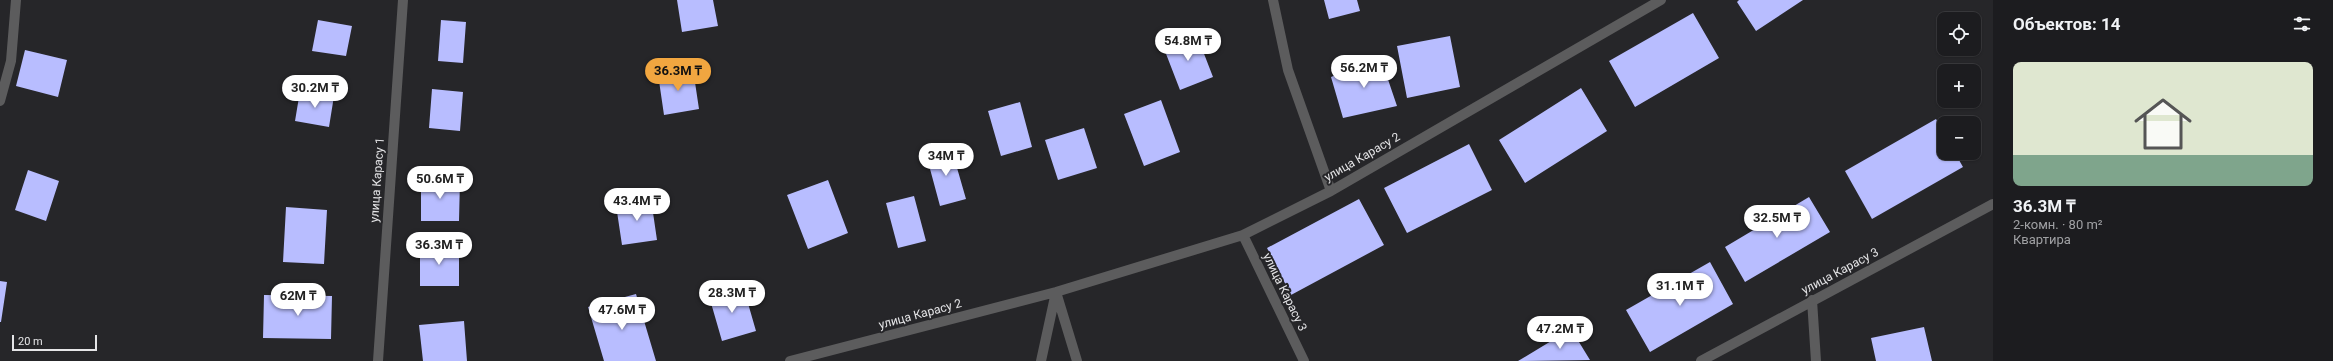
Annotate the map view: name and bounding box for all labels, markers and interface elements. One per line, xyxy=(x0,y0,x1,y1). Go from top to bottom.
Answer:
map controls xyxy=(1937,12,1981,160)
button: locate xyxy=(1937,12,1981,56)
icon: filters xyxy=(2291,13,2313,35)
text: Объектов: 14 xyxy=(2013,14,2120,34)
pin: 54.8M ₸ xyxy=(1151,28,1225,62)
text: 54.8M ₸ xyxy=(1164,33,1212,48)
pin: 56.2M ₸ xyxy=(1327,55,1401,89)
pin: 36.3M ₸ xyxy=(641,58,715,92)
text: 56.2M ₸ xyxy=(1340,60,1388,75)
text: 36.3M ₸ xyxy=(654,63,702,78)
button: + xyxy=(1937,64,1981,108)
pin: 30.2M ₸ xyxy=(278,75,352,109)
text: 30.2M ₸ xyxy=(291,80,339,95)
icon: home xyxy=(2127,88,2199,160)
button: − xyxy=(1937,116,1981,160)
street label: улица Карасу 2 xyxy=(1322,130,1403,184)
street label: улица Карасу 1 xyxy=(367,137,387,223)
pin: 34M ₸ xyxy=(918,143,974,177)
text: 34M ₸ xyxy=(928,148,964,163)
pin: 50.6M ₸ xyxy=(403,166,477,200)
text: 50.6M ₸ xyxy=(416,171,464,186)
pin: 43.4M ₸ xyxy=(600,188,674,222)
text: 43.4M ₸ xyxy=(613,193,661,208)
text: 36.3M ₸ xyxy=(2013,196,2076,216)
pin: 32.5M ₸ xyxy=(1740,205,1814,239)
text: 32.5M ₸ xyxy=(1753,210,1801,225)
text: 2-комн. · 80 m² xyxy=(2013,217,2103,232)
pin: 36.3M ₸ xyxy=(402,232,476,266)
text: Квартира xyxy=(2013,232,2071,247)
text: 36.3M ₸ xyxy=(415,237,463,252)
street label: улица Карасу 3 xyxy=(1799,245,1881,297)
street label: улица Карасу 3 xyxy=(1260,251,1310,333)
pin: 31.1M ₸ xyxy=(1643,273,1717,307)
text: 31.1M ₸ xyxy=(1656,278,1704,293)
pin: 28.3M ₸ xyxy=(695,280,769,314)
pin: 62M ₸ xyxy=(270,283,326,317)
text: 28.3M ₸ xyxy=(708,285,756,300)
text: 62M ₸ xyxy=(280,288,316,303)
street label: улица Карасу 2 xyxy=(877,296,963,332)
pin: 47.6M ₸ xyxy=(585,297,659,331)
text: 47.6M ₸ xyxy=(598,302,646,317)
pin: 47.2M ₸ xyxy=(1523,316,1597,350)
text: 47.2M ₸ xyxy=(1536,321,1584,336)
scale bar xyxy=(12,333,97,352)
text: 20 m xyxy=(18,335,43,348)

